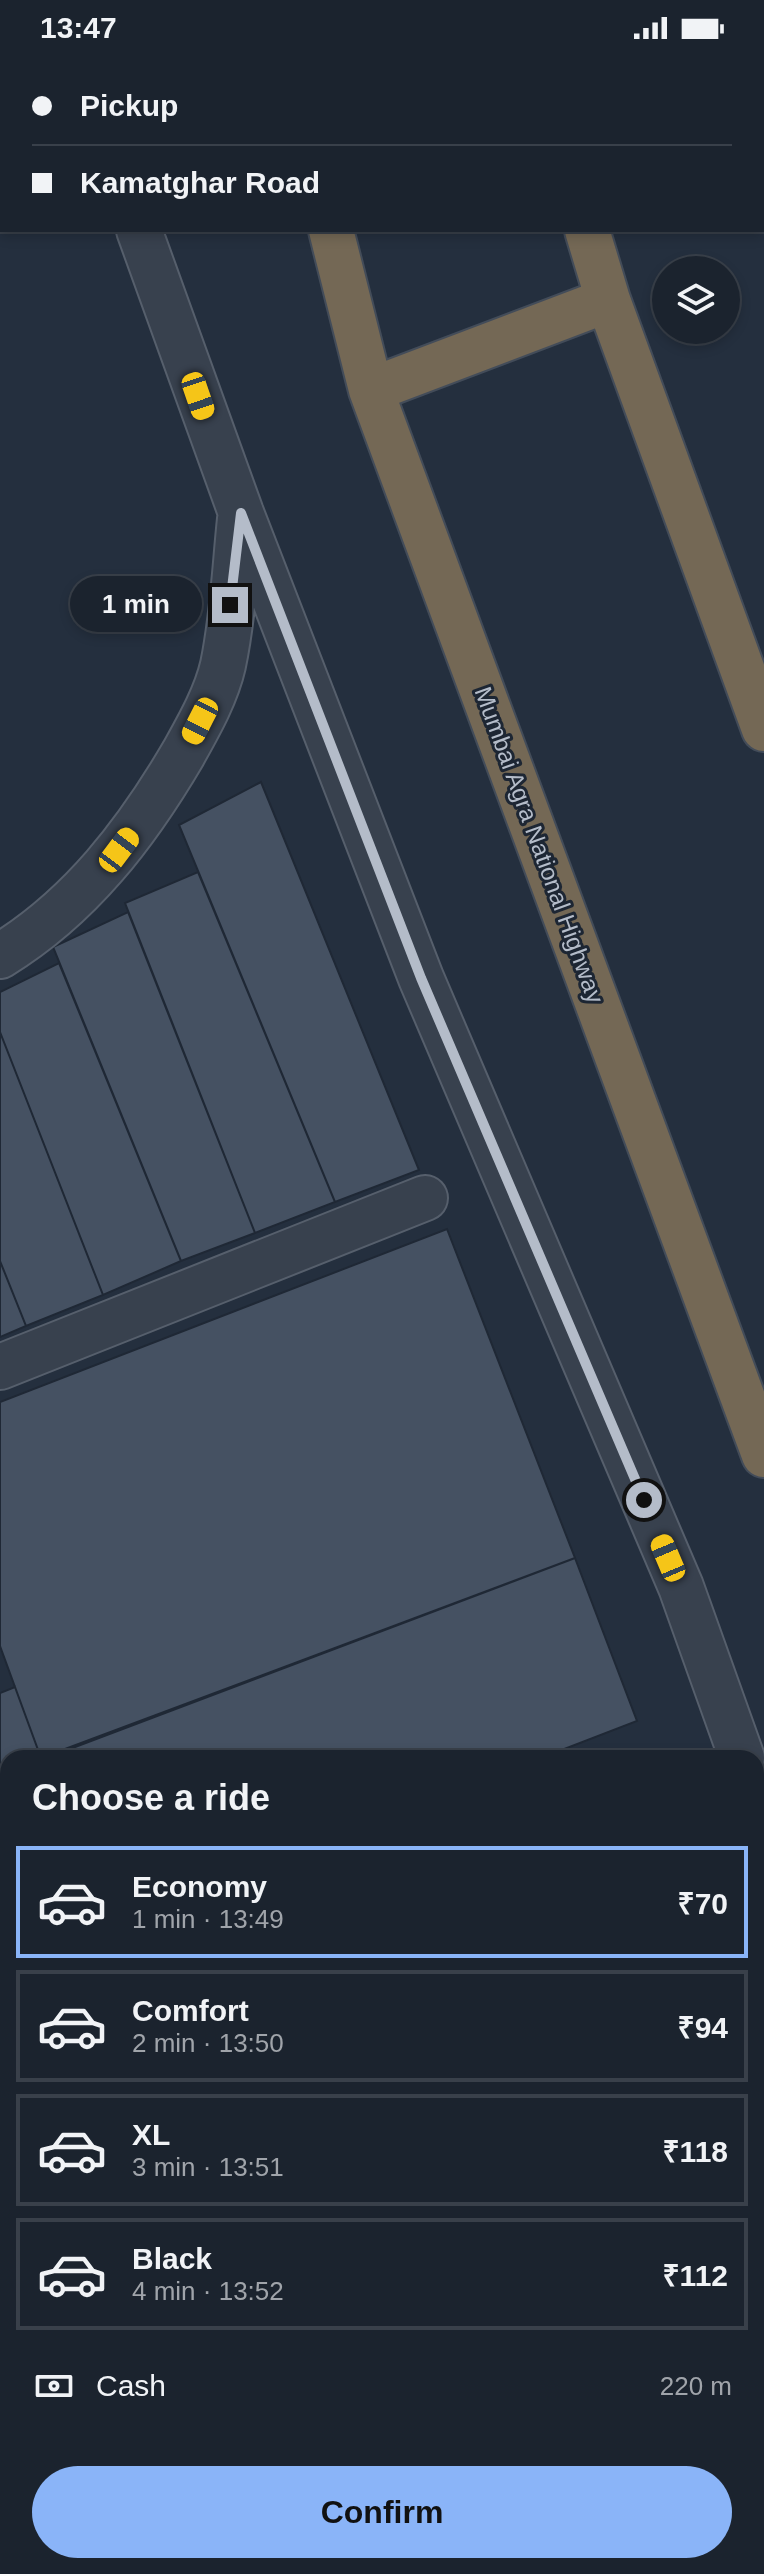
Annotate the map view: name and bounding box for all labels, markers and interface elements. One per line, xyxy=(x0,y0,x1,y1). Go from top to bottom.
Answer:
text: 13:47 xyxy=(40,11,117,44)
text: Pickup xyxy=(80,89,178,122)
text: Kamatghar Road xyxy=(80,166,320,199)
map controls xyxy=(652,256,740,344)
button: layers xyxy=(652,256,740,344)
car xyxy=(179,369,217,423)
callout: 1 min xyxy=(70,577,202,633)
route end xyxy=(212,587,248,623)
text: 1 min xyxy=(102,589,170,619)
street label: Mumbai Agra National Highway xyxy=(470,683,609,1007)
car xyxy=(178,694,222,748)
car xyxy=(95,824,143,876)
route start xyxy=(626,1482,662,1518)
car xyxy=(648,1531,688,1585)
text: Choose a ride xyxy=(32,1777,270,1818)
icon: car xyxy=(36,1866,108,1938)
text: Economy xyxy=(132,1870,267,1903)
text: ₹70 xyxy=(677,1887,728,1920)
text: 1 min · 13:49 xyxy=(132,1904,284,1934)
icon: car xyxy=(36,1990,108,2062)
text: Comfort xyxy=(132,1994,249,2027)
text: ₹94 xyxy=(677,2011,728,2044)
text: 2 min · 13:50 xyxy=(132,2028,284,2058)
icon: car xyxy=(36,2114,108,2186)
text: XL xyxy=(132,2118,170,2151)
text: ₹118 xyxy=(662,2135,728,2168)
text: 3 min · 13:51 xyxy=(132,2152,284,2182)
icon: car xyxy=(36,2238,108,2310)
text: Black xyxy=(132,2242,212,2275)
text: ₹112 xyxy=(662,2259,728,2292)
text: 4 min · 13:52 xyxy=(132,2276,284,2306)
icon: cash xyxy=(32,2364,76,2408)
text: Cash xyxy=(96,2369,166,2402)
text: 220 m xyxy=(660,2371,732,2401)
button: Confirm xyxy=(32,2466,732,2558)

